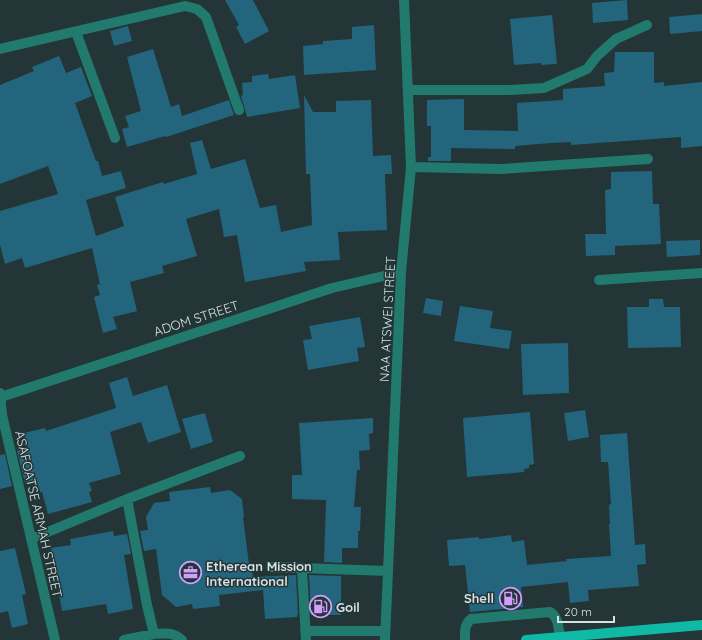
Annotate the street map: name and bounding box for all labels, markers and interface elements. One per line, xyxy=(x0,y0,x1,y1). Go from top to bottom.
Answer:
street label: NAA ATSWEI STREET xyxy=(376,256,398,382)
street label: ADOM STREET xyxy=(151,297,241,339)
street label: ASAFOATSE ARMAH STREET xyxy=(12,429,66,599)
place label: Etherean Mission International xyxy=(206,558,312,589)
office icon: Etherean Mission International xyxy=(178,560,204,586)
fuel station icon: Shell xyxy=(497,585,523,611)
place label: Shell xyxy=(464,590,494,606)
fuel station icon: Goil xyxy=(307,594,333,620)
scale bar xyxy=(558,598,614,624)
place label: Goil xyxy=(336,599,360,615)
text: 20 m xyxy=(564,604,592,619)

